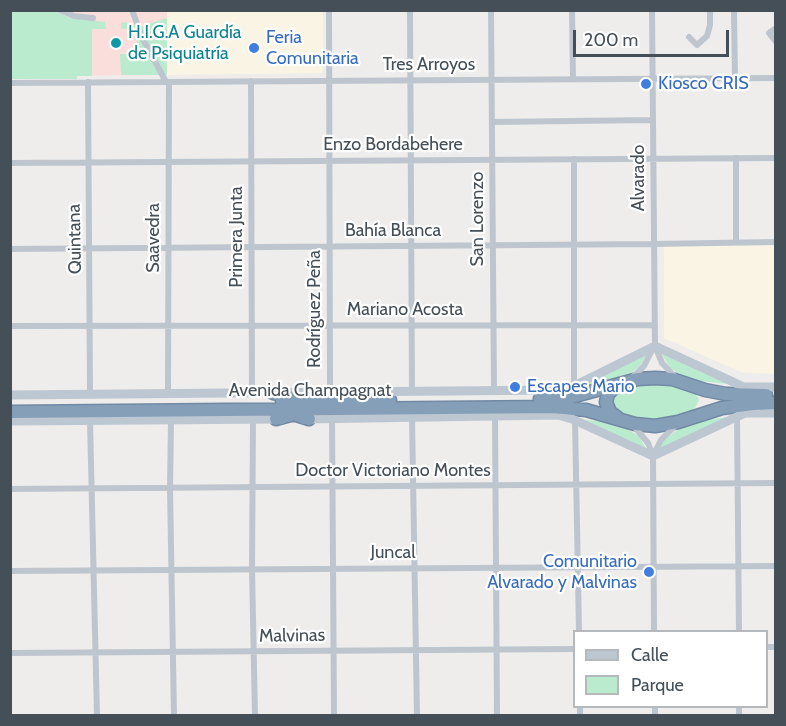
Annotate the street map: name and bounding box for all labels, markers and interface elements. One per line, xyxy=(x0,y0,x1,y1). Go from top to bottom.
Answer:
scale bar xyxy=(576,18,732,56)
place label: H.I.G.A Guardía de Psiquiatría xyxy=(128,22,241,64)
place label: Feria Comunitaria xyxy=(266,27,359,70)
text: 200 m xyxy=(584,29,638,51)
marker: H.I.G.A Guardía de Psiquiatría xyxy=(109,36,123,50)
marker: Feria Comunitaria xyxy=(247,41,261,55)
street label: Tres Arroyos xyxy=(383,54,475,76)
place label: Kiosco CRIS xyxy=(658,73,749,95)
marker: Kiosco CRIS xyxy=(639,77,653,91)
street label: Enzo Bordabehere xyxy=(323,134,463,156)
street label: Alvarado xyxy=(628,145,650,211)
street label: San Lorenzo xyxy=(467,172,489,266)
street label: Primera Junta xyxy=(226,186,248,288)
street label: Saavedra xyxy=(143,203,165,273)
street label: Quintana xyxy=(64,204,86,274)
street label: Bahía Blanca xyxy=(345,220,441,242)
street label: Rodríguez Peña xyxy=(304,250,326,368)
street label: Mariano Acosta xyxy=(347,299,463,321)
place label: Escapes Mario xyxy=(527,376,634,398)
street label: Avenida Champagnat xyxy=(229,380,391,402)
marker: Escapes Mario xyxy=(508,380,522,394)
street label: Doctor Victoriano Montes xyxy=(295,460,491,482)
street label: Juncal xyxy=(371,542,415,564)
place label: Comunitario Alvarado y Malvinas xyxy=(487,551,637,594)
marker: Comunitario Alvarado y Malvinas xyxy=(642,565,656,579)
street label: Malvinas xyxy=(259,625,325,647)
legend xyxy=(573,630,768,708)
text: Calle xyxy=(631,644,668,666)
text: Parque xyxy=(631,674,684,696)

